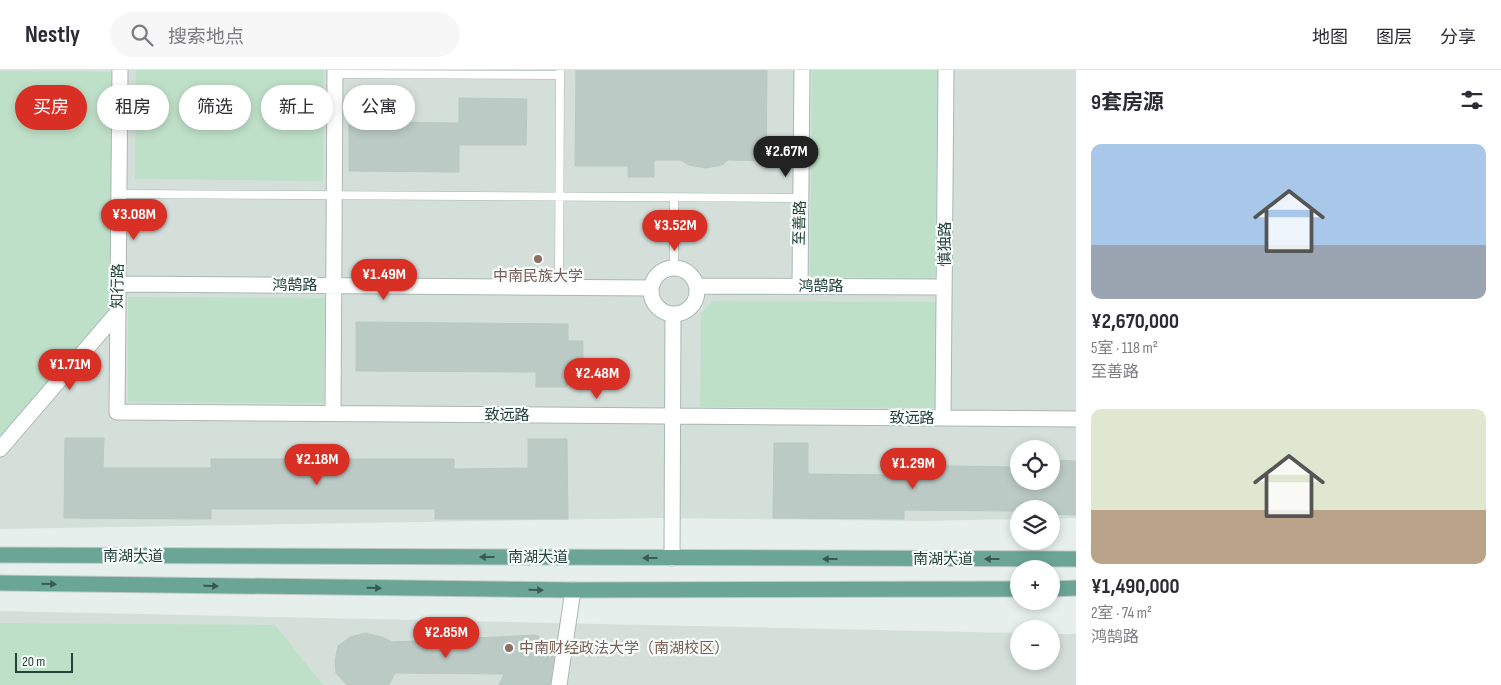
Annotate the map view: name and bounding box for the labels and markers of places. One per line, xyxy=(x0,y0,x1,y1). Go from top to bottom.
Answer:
pin: ¥2.67M xyxy=(745,136,827,178)
pin: ¥3.08M xyxy=(93,198,175,241)
pin: ¥3.52M xyxy=(634,210,716,252)
marker: 中南民族大学 xyxy=(532,253,544,265)
pin: ¥1.49M xyxy=(343,258,425,301)
place label: 中南民族大学 xyxy=(493,267,583,286)
pin: ¥1.71M xyxy=(29,348,111,391)
pin: ¥2.48M xyxy=(556,358,638,400)
pin: ¥2.18M xyxy=(276,444,358,486)
pin: ¥1.29M xyxy=(872,448,954,490)
pin: ¥2.85M xyxy=(405,616,487,659)
place label: 中南财经政法大学（南湖校区） xyxy=(519,639,729,658)
marker: 中南财经政法大学（南湖校区） xyxy=(503,642,515,654)

